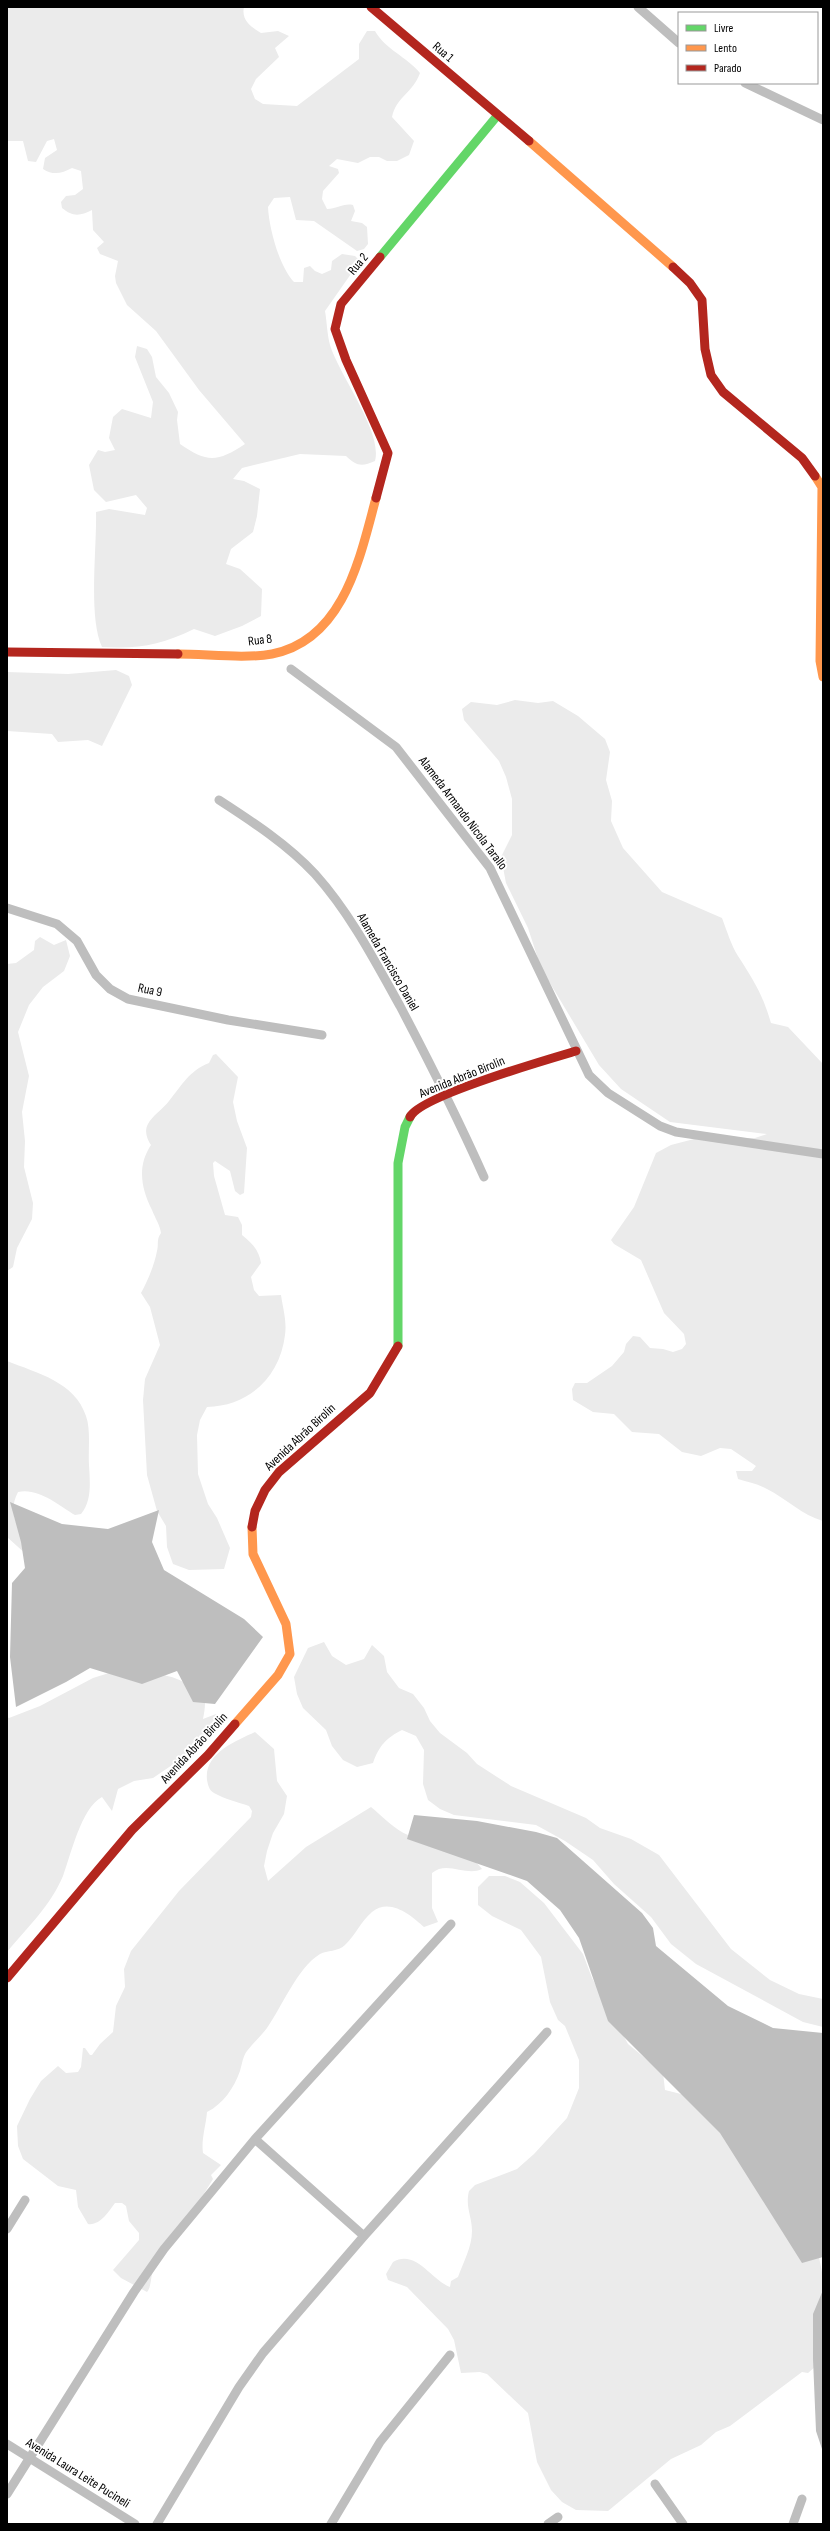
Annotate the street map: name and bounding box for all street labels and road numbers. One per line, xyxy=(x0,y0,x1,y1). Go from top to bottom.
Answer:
street label: Rua 1 xyxy=(429,38,457,66)
street label: Rua 2 xyxy=(344,250,372,278)
street label: Rua 8 xyxy=(247,631,273,649)
street label: Alameda Armando Nicola Tarallo xyxy=(415,752,511,873)
street label: Alameda Francisco Daniel xyxy=(353,909,422,1014)
street label: Rua 9 xyxy=(136,980,164,1000)
street label: Avenida Abrão Birolin xyxy=(416,1053,507,1102)
street label: Avenida Abrão Birolin xyxy=(261,1400,339,1475)
street label: Avenida Abrão Birolin xyxy=(156,1709,231,1787)
street label: Avenida Laura Leite Pucineli xyxy=(22,2434,133,2512)

